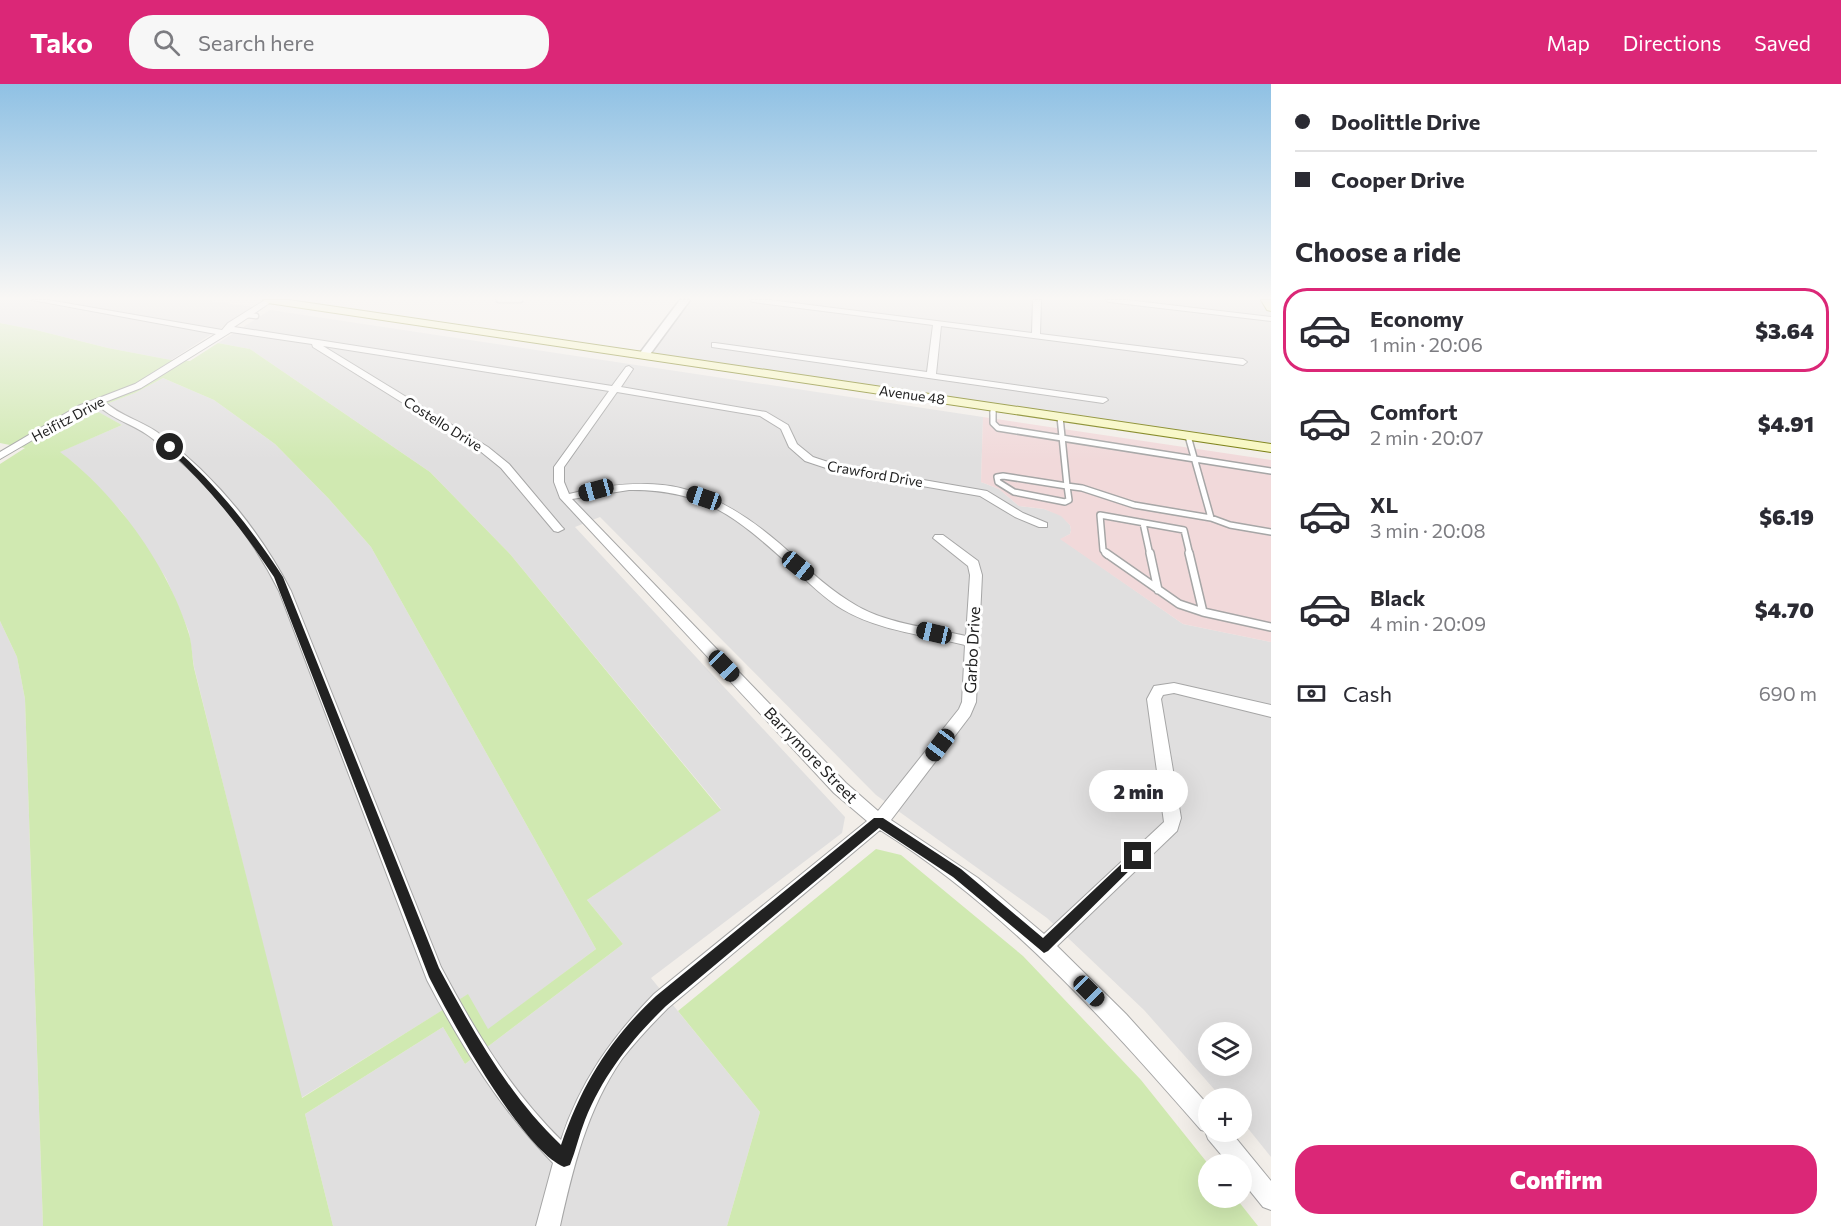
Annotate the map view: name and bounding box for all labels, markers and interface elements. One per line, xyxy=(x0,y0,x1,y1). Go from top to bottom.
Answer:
search box xyxy=(129,15,549,69)
text: Tako xyxy=(30,25,93,59)
icon: search xyxy=(150,26,183,59)
text: Search here xyxy=(198,29,314,56)
text: Map xyxy=(1547,30,1590,55)
text: Directions xyxy=(1623,30,1721,55)
text: Saved xyxy=(1754,30,1811,55)
text: Doolittle Drive xyxy=(1331,108,1480,135)
text: Cooper Drive xyxy=(1331,166,1465,193)
text: Choose a ride xyxy=(1295,235,1461,268)
icon: car xyxy=(1298,303,1352,357)
text: Economy xyxy=(1370,305,1464,332)
text: $3.64 xyxy=(1755,317,1814,344)
text: 1 min · 20:06 xyxy=(1370,332,1483,356)
street label: Avenue 48 xyxy=(878,381,946,408)
street label: Heifitz Drive xyxy=(29,392,107,445)
street label: Costello Drive xyxy=(401,393,486,454)
icon: car xyxy=(1298,396,1352,450)
text: Comfort xyxy=(1370,398,1458,425)
text: $4.91 xyxy=(1758,410,1814,437)
text: 2 min · 20:07 xyxy=(1370,425,1484,449)
route start xyxy=(156,433,183,460)
street label: Crawford Drive xyxy=(826,457,924,490)
car xyxy=(576,477,616,503)
car xyxy=(684,484,724,512)
icon: car xyxy=(1298,489,1352,543)
text: XL xyxy=(1370,491,1398,518)
text: $6.19 xyxy=(1759,503,1814,530)
text: 3 min · 20:08 xyxy=(1370,518,1486,542)
car xyxy=(778,548,818,584)
icon: car xyxy=(1298,582,1352,636)
text: Black xyxy=(1370,584,1425,611)
text: $4.70 xyxy=(1755,596,1814,623)
street label: Garbo Drive xyxy=(960,606,983,694)
text: 4 min · 20:09 xyxy=(1370,611,1486,635)
car xyxy=(914,620,954,646)
car xyxy=(705,647,743,685)
icon: cash xyxy=(1295,677,1328,710)
text: Cash xyxy=(1343,680,1392,707)
text: 690 m xyxy=(1759,681,1817,705)
street label: Barrymore Street xyxy=(761,703,862,807)
car xyxy=(922,725,958,765)
callout: 2 min xyxy=(1088,769,1188,811)
text: 2 min xyxy=(1113,779,1164,803)
route end xyxy=(1124,842,1151,869)
car xyxy=(1070,972,1108,1010)
map controls xyxy=(1198,1022,1252,1208)
button: layers xyxy=(1198,1022,1252,1076)
button: + xyxy=(1198,1088,1252,1142)
button: Confirm xyxy=(1295,1145,1817,1214)
button: − xyxy=(1198,1154,1252,1208)

